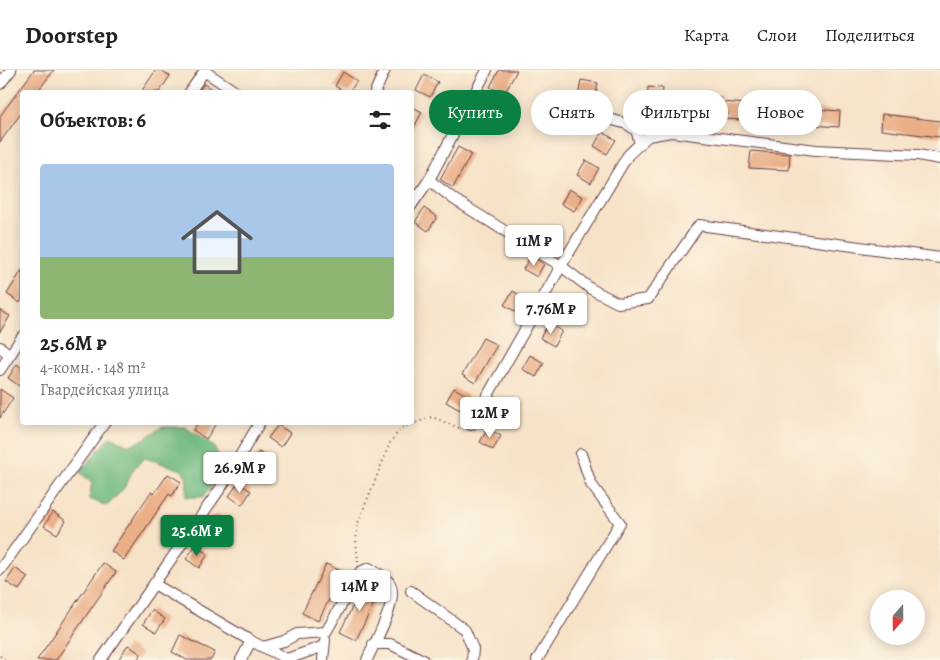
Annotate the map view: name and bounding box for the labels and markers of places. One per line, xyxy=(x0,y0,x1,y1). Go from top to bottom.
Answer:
pin: 11M ₽ xyxy=(499,224,569,267)
pin: 7.76M ₽ xyxy=(505,292,597,335)
pin: 12M ₽ xyxy=(455,396,525,439)
pin: 26.9M ₽ xyxy=(194,452,286,494)
pin: 25.6M ₽ xyxy=(151,514,243,557)
pin: 14M ₽ xyxy=(325,570,395,612)

